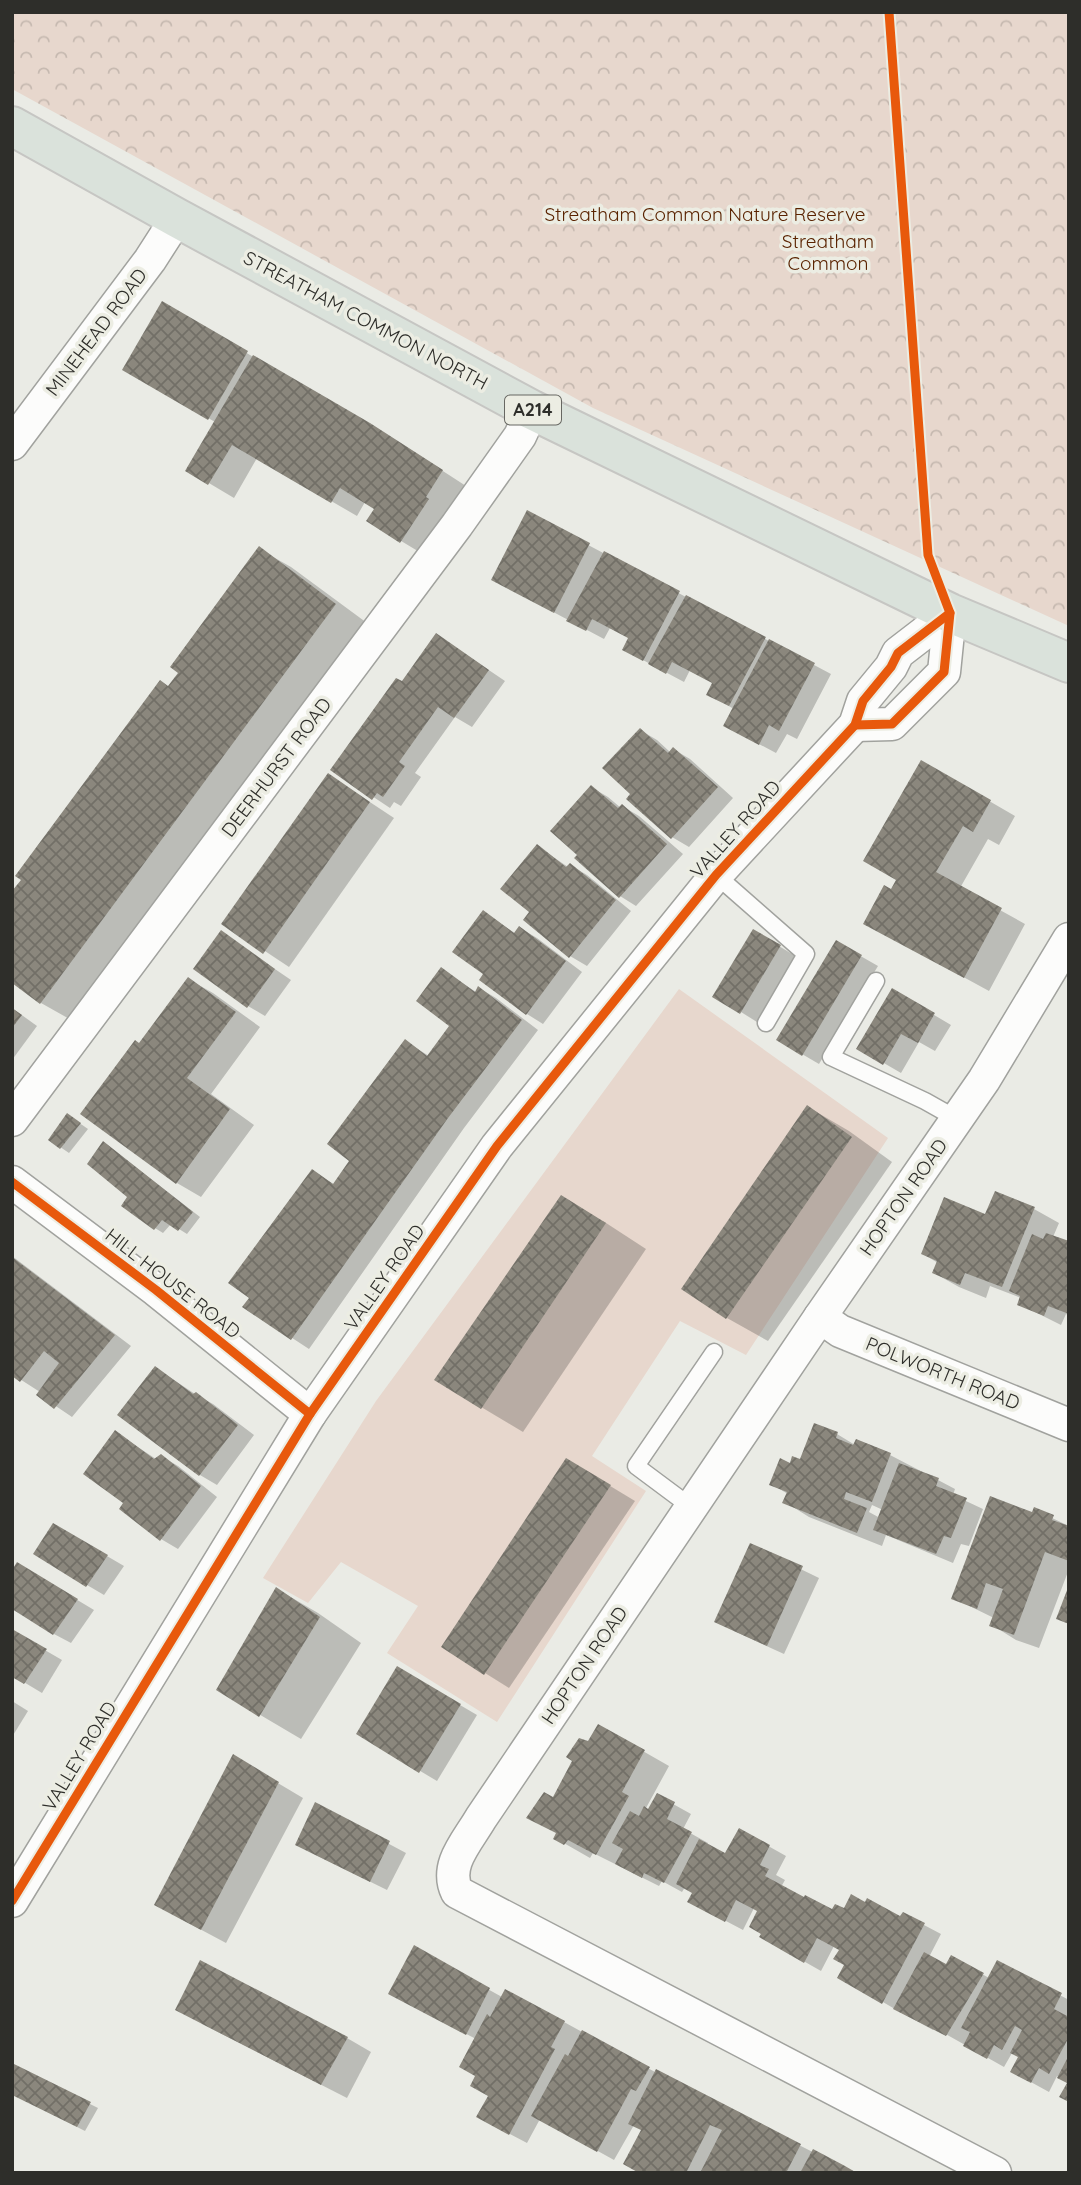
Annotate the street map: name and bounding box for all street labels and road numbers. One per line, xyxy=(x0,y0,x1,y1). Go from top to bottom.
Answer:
street label: STREATHAM COMMON NORTH xyxy=(240,245,492,395)
street label: MINEHEAD ROAD xyxy=(40,263,152,401)
road number: A214 xyxy=(505,396,561,424)
street label: DEERHURST ROAD xyxy=(216,693,336,841)
street label: VALLEY ROAD xyxy=(685,775,785,883)
street label: HOPTON ROAD xyxy=(854,1134,952,1260)
street label: VALLEY ROAD xyxy=(339,1219,429,1335)
street label: HILL HOUSE ROAD xyxy=(101,1223,245,1343)
street label: POLWORTH ROAD xyxy=(862,1331,1024,1415)
street label: HOPTON ROAD xyxy=(536,1601,632,1729)
street label: VALLEY ROAD xyxy=(37,1697,121,1815)

